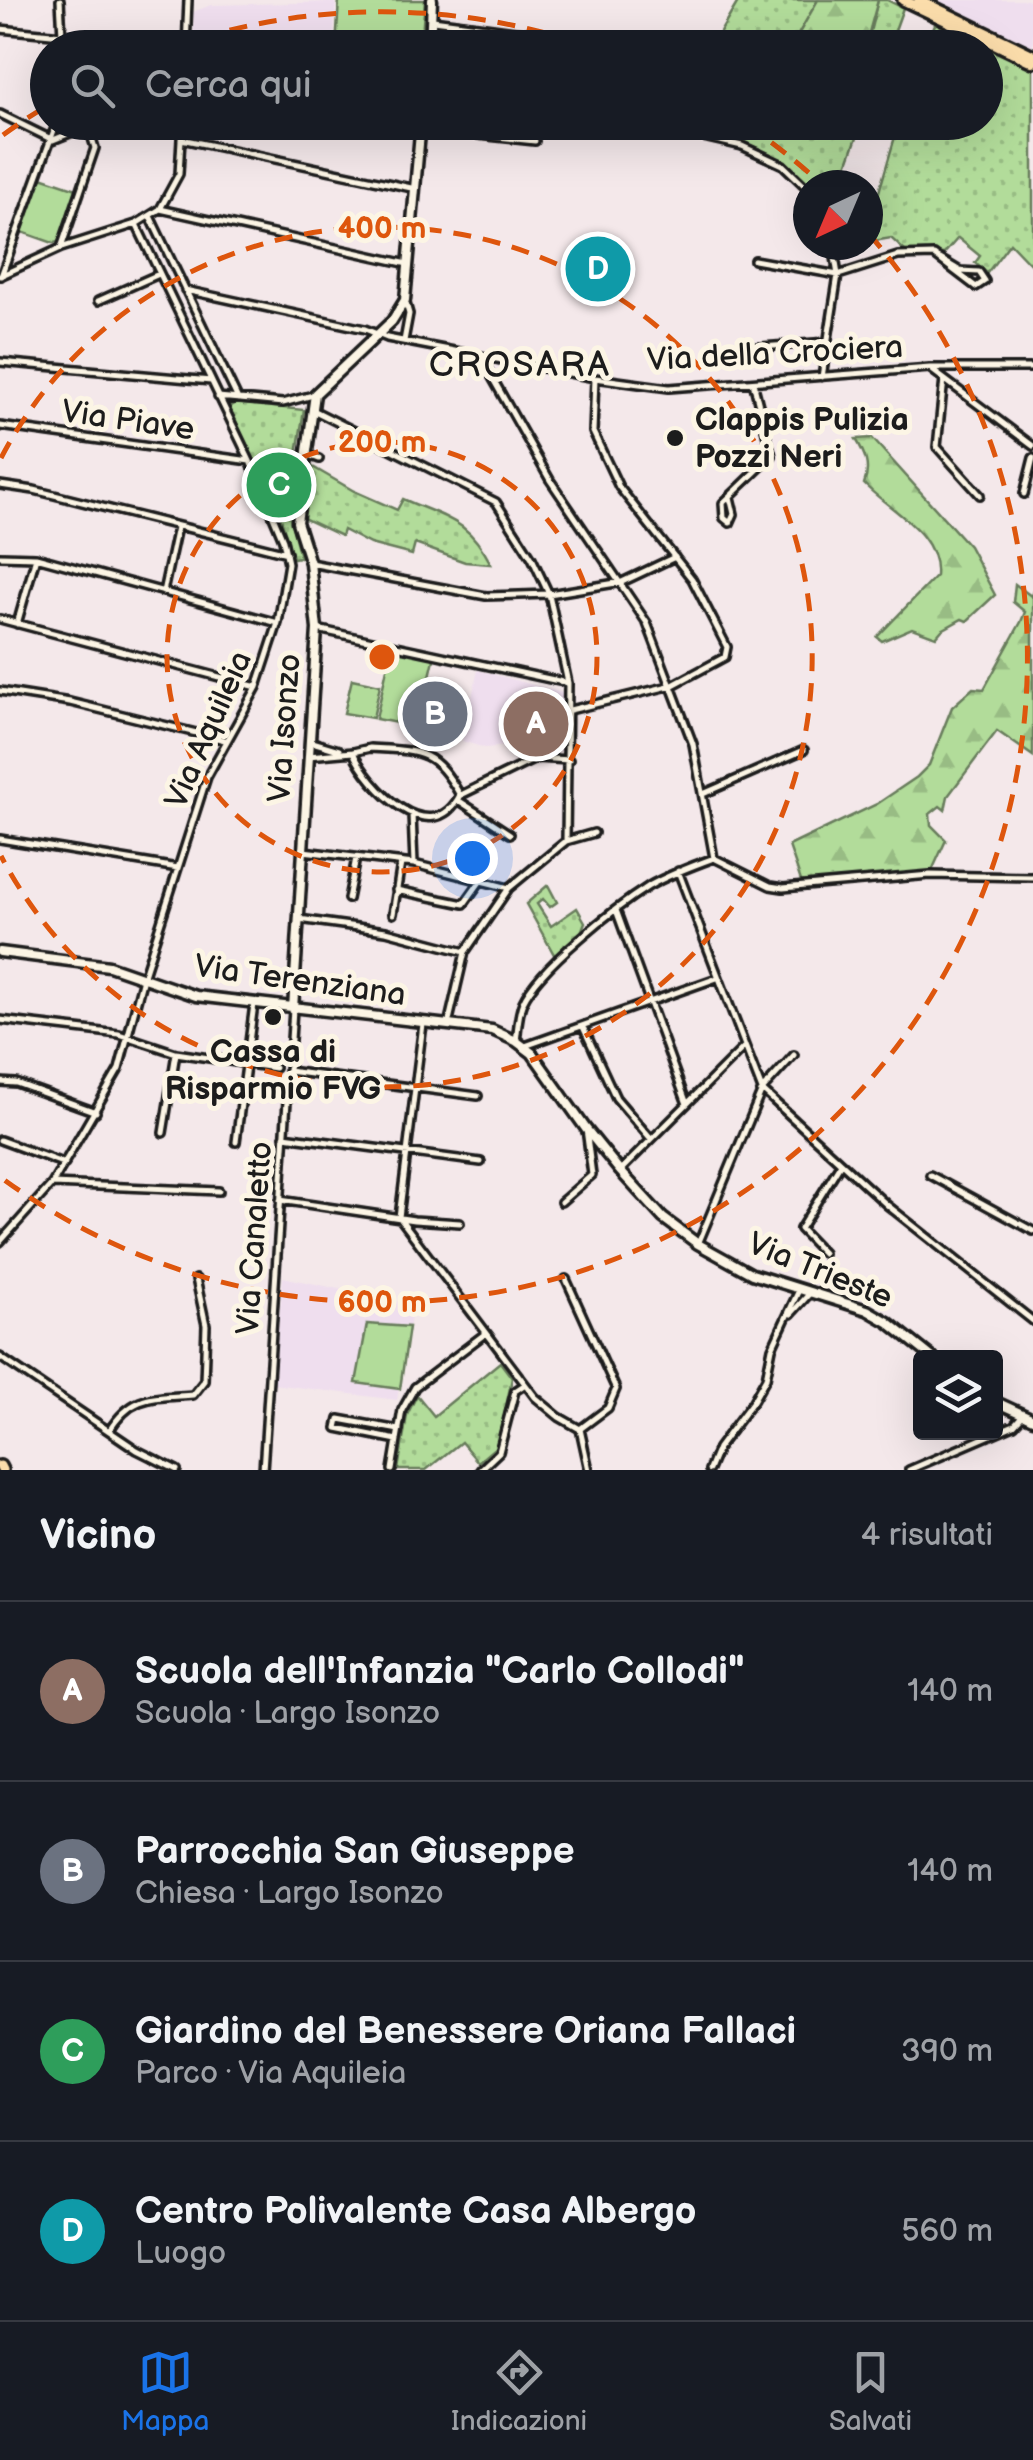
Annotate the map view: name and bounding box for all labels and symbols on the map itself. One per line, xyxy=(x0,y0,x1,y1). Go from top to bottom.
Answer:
north arrow xyxy=(793,170,883,260)
text: 400 m xyxy=(338,211,426,247)
pin: D xyxy=(566,232,630,306)
street label: Via della Crociera xyxy=(646,328,904,380)
district label: CROSARA xyxy=(429,344,611,387)
street label: Via Piave xyxy=(59,392,197,450)
place label: Clappis Pulizia Pozzi Neri xyxy=(695,401,909,477)
text: 200 m xyxy=(338,425,426,461)
marker: Clappis Pulizia Pozzi Neri xyxy=(664,427,686,449)
pin: C xyxy=(246,448,312,522)
centre of rings xyxy=(364,639,400,675)
street label: Via Aquileia xyxy=(157,645,261,815)
street label: Via Isonzo xyxy=(260,652,310,804)
pin: B xyxy=(402,676,468,752)
pin: A xyxy=(504,686,568,762)
your location xyxy=(447,833,498,884)
street label: Via Terenziana xyxy=(192,947,408,1015)
marker: Cassa di Risparmio FVG xyxy=(262,1006,284,1028)
place label: Cassa di Risparmio FVG xyxy=(165,1033,381,1109)
street label: Via Canaletto xyxy=(229,1140,281,1336)
street label: Via Trieste xyxy=(742,1224,898,1318)
text: 600 m xyxy=(337,1285,427,1321)

